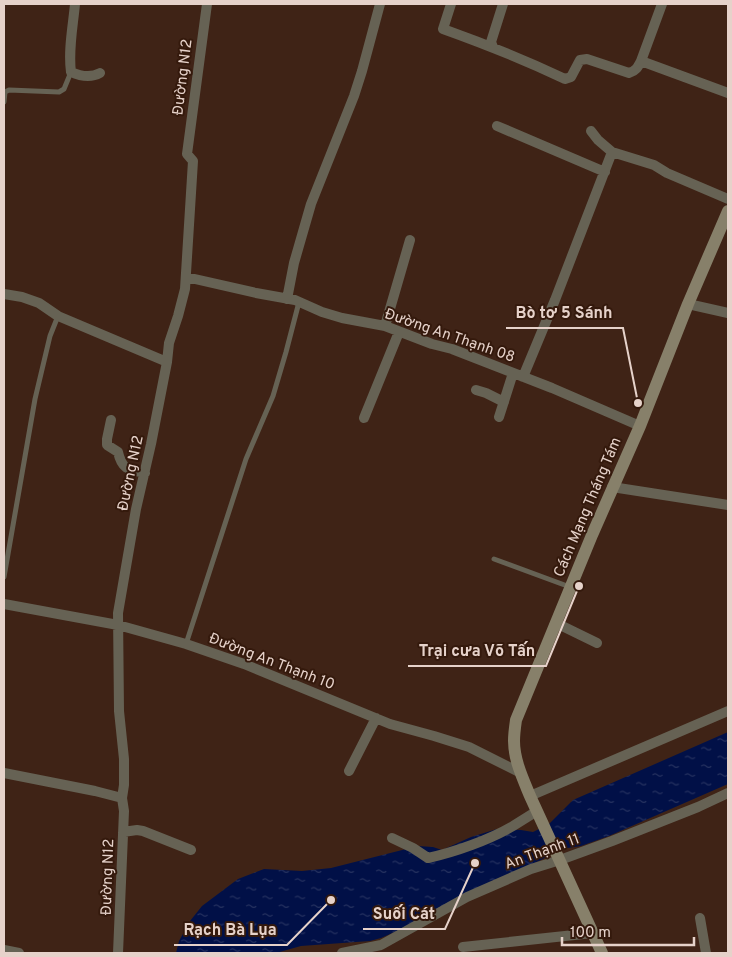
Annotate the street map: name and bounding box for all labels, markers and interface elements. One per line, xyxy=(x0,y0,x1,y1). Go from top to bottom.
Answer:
street label: Đường N12 xyxy=(169,38,198,116)
callout: Bò tơ 5 Sánh xyxy=(506,297,623,328)
text: Bò tơ 5 Sánh xyxy=(515,304,613,324)
street label: Đường An Thạnh 08 xyxy=(382,305,517,368)
street label: Đường N12 xyxy=(114,434,149,513)
street label: Cách Mạng Tháng Tám xyxy=(550,435,626,580)
street label: Đường An Thạnh 10 xyxy=(206,630,337,695)
callout: Trại cưa Võ Tấn xyxy=(408,635,546,666)
text: Trại cưa Võ Tấn xyxy=(419,641,535,662)
street label: An Thạnh 11 xyxy=(502,830,583,875)
street label: Đường N12 xyxy=(98,838,119,916)
callout: Suối Cát xyxy=(363,898,445,929)
text: Suối Cát xyxy=(373,904,435,925)
callout: Rạch Bà Lụa xyxy=(174,914,287,945)
scale bar xyxy=(562,914,694,946)
text: Rạch Bà Lụa xyxy=(183,921,277,941)
text: 100 m xyxy=(570,924,611,943)

